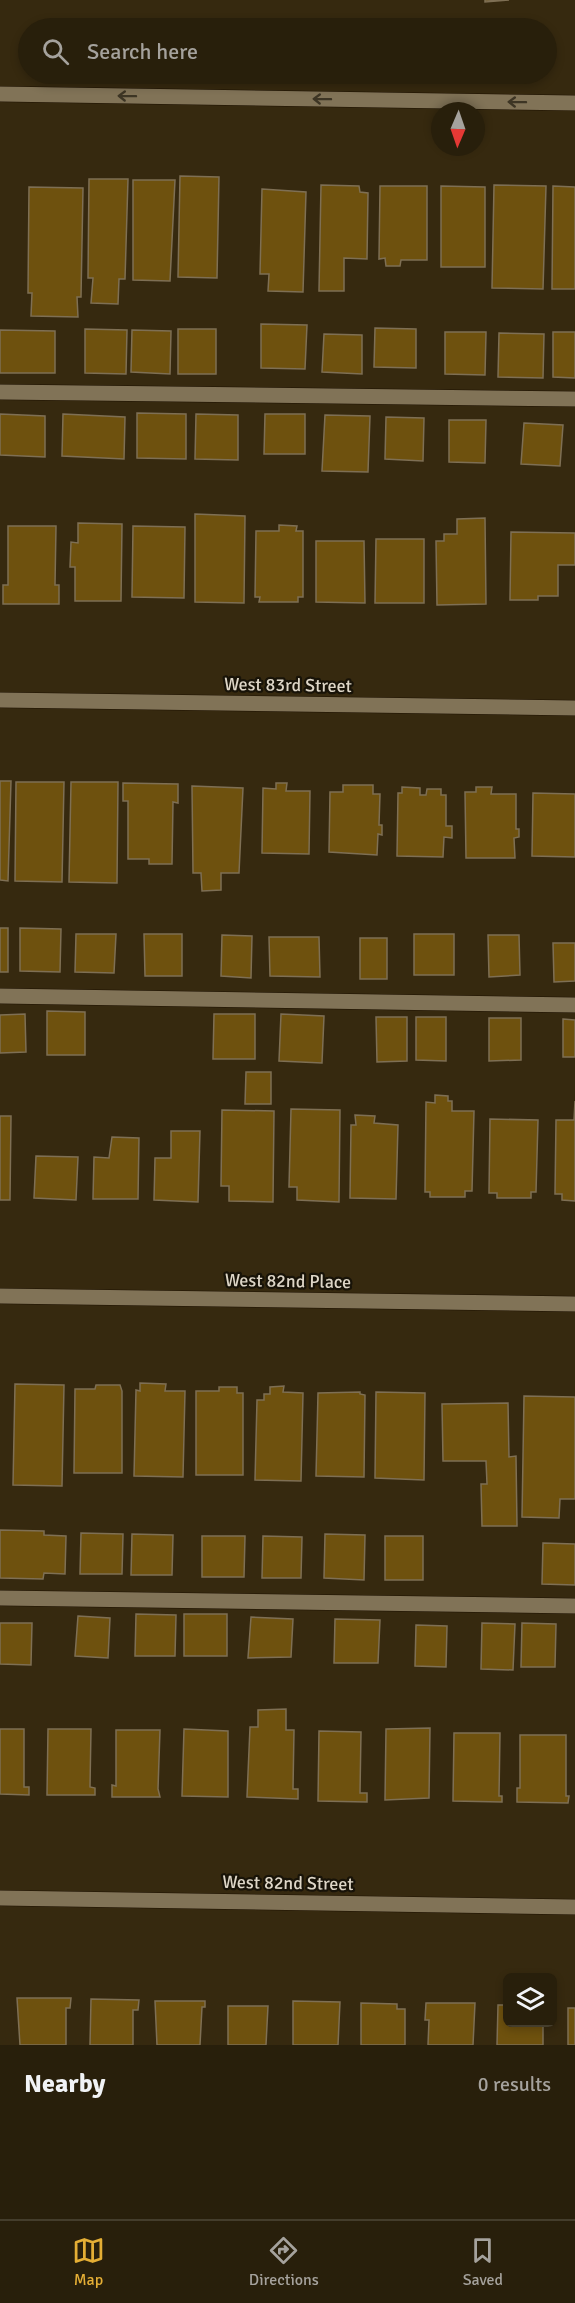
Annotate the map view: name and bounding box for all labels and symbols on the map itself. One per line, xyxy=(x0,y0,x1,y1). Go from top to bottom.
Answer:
one-way arrow xyxy=(117,90,137,102)
one-way arrow xyxy=(312,93,332,105)
one-way arrow xyxy=(507,97,527,108)
north arrow xyxy=(431,102,485,156)
street label: West 83rd Street xyxy=(224,673,352,697)
street label: West 82nd Place xyxy=(225,1269,351,1293)
street label: West 82nd Street xyxy=(222,1871,354,1895)

